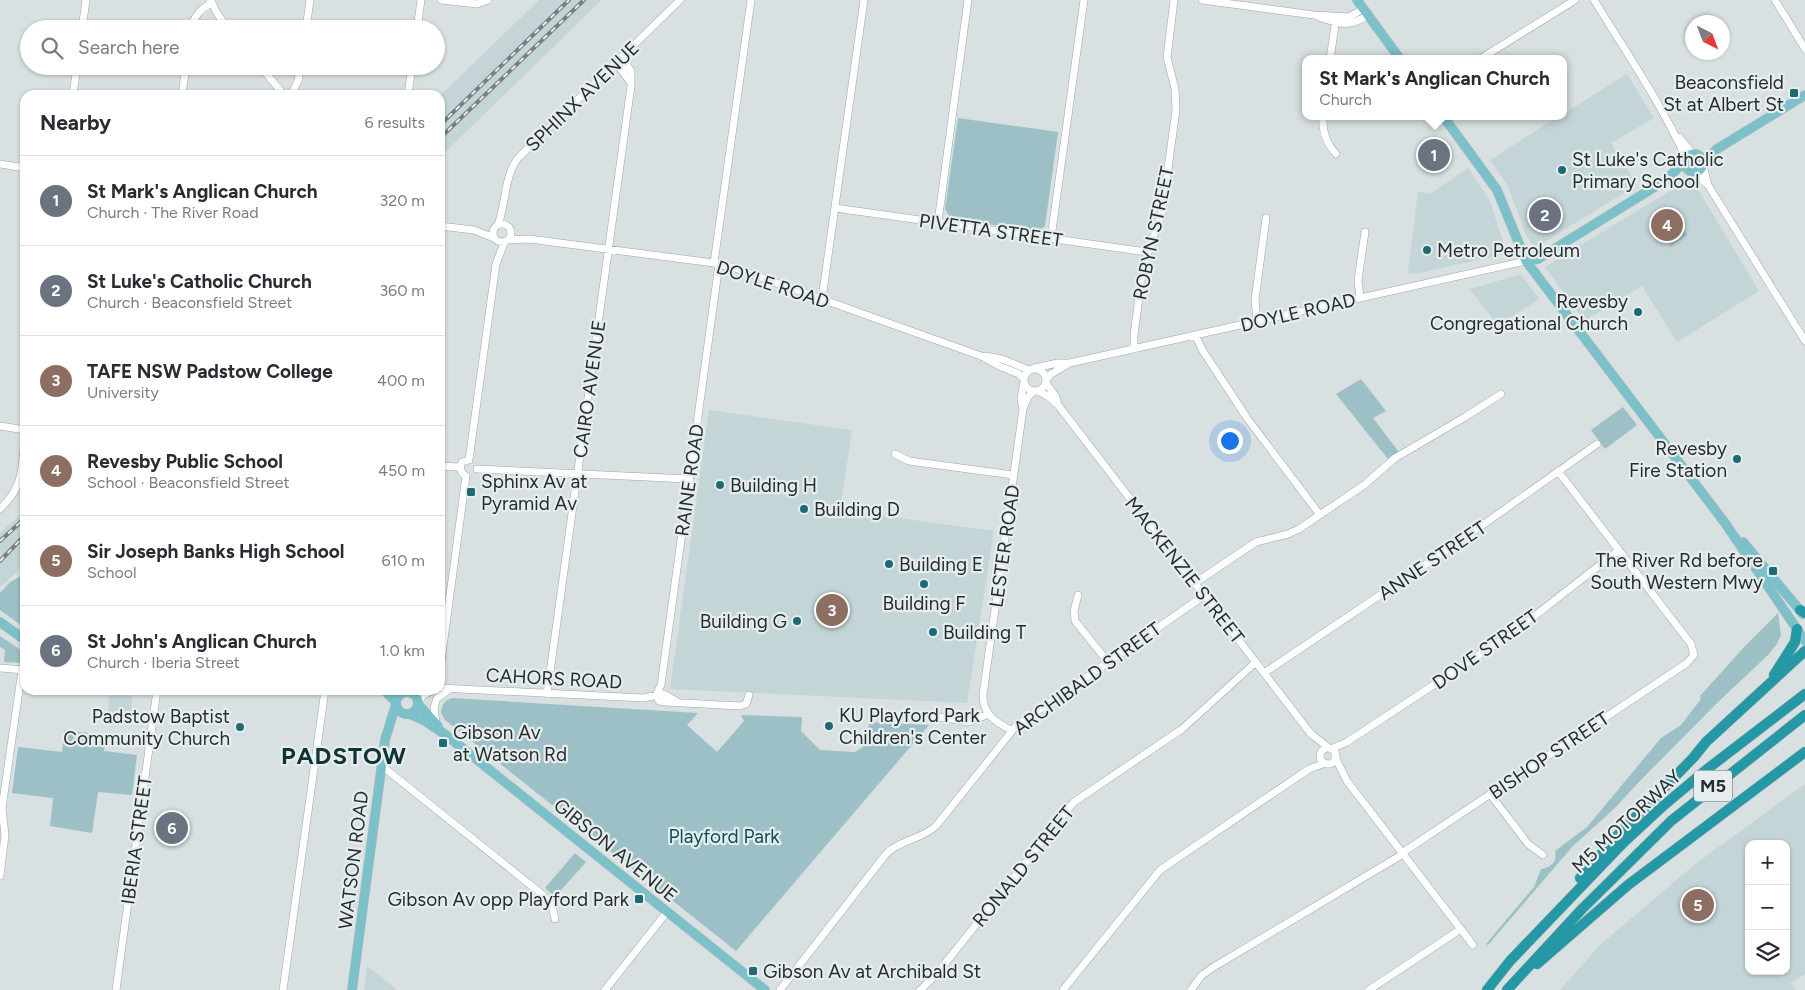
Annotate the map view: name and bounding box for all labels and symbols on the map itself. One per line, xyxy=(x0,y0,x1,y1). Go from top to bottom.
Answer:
north arrow xyxy=(1685,15,1730,60)
street label: SPHINX AVENUE xyxy=(521,36,644,156)
place label: Beaconsfield St at Albert St xyxy=(1663,71,1784,116)
marker: Beaconsfield St at Albert St xyxy=(1788,87,1800,99)
pin: 1 xyxy=(1418,136,1450,174)
place label: St Luke's Catholic Primary School xyxy=(1572,148,1724,193)
street label: ROBYN STREET xyxy=(1128,164,1179,302)
marker: St Luke's Catholic Primary School xyxy=(1556,164,1568,176)
pin: 2 xyxy=(1529,196,1561,234)
pin: 4 xyxy=(1651,206,1683,244)
street label: PIVETTA STREET xyxy=(918,209,1065,252)
place label: Metro Petroleum xyxy=(1437,239,1580,262)
marker: Metro Petroleum xyxy=(1421,244,1433,256)
street label: DOYLE ROAD xyxy=(713,255,832,314)
street label: DOYLE ROAD xyxy=(1238,288,1358,337)
place label: Revesby Congregational Church xyxy=(1430,290,1628,335)
marker: Revesby Congregational Church xyxy=(1632,306,1644,318)
street label: CAIRO AVENUE xyxy=(568,319,611,459)
street label: RAINE ROAD xyxy=(670,422,709,538)
your location xyxy=(1217,428,1243,454)
place label: Revesby Fire Station xyxy=(1629,437,1727,482)
marker: Revesby Fire Station xyxy=(1731,453,1743,465)
place label: Sphinx Av at Pyramid Av xyxy=(481,470,587,515)
place label: Building H xyxy=(730,474,817,497)
marker: Building H xyxy=(714,479,726,491)
street label: LESTER ROAD xyxy=(984,483,1024,609)
marker: Sphinx Av at Pyramid Av xyxy=(465,486,477,498)
street label: MACKENZIE STREET xyxy=(1120,492,1249,649)
place label: Building D xyxy=(814,498,900,521)
marker: Building D xyxy=(798,503,810,515)
street label: ANNE STREET xyxy=(1374,516,1491,605)
place label: The River Rd before South Western Mwy xyxy=(1590,549,1763,594)
place label: Building E xyxy=(899,553,983,576)
marker: Building E xyxy=(883,558,895,570)
marker: The River Rd before South Western Mwy xyxy=(1767,565,1779,577)
marker: Building F xyxy=(918,578,930,590)
pin: 3 xyxy=(816,591,848,629)
place label: Building F xyxy=(882,592,966,615)
street label: DOVE STREET xyxy=(1428,604,1543,694)
place label: Building G xyxy=(700,610,787,633)
marker: Building G xyxy=(791,615,803,627)
street label: ARCHIBALD STREET xyxy=(1009,617,1166,740)
place label: Building T xyxy=(943,621,1027,644)
marker: Building T xyxy=(927,626,939,638)
street label: CAHORS ROAD xyxy=(485,663,623,694)
place label: KU Playford Park Children's Center xyxy=(839,704,987,749)
place label: Padstow Baptist Community Church xyxy=(63,705,230,750)
street label: BISHOP STREET xyxy=(1485,706,1614,804)
marker: KU Playford Park Children's Center xyxy=(823,720,835,732)
marker: Padstow Baptist Community Church xyxy=(234,721,246,733)
place label: Gibson Av at Watson Rd xyxy=(453,721,567,766)
marker: Gibson Av at Watson Rd xyxy=(437,737,449,749)
district label: PADSTOW xyxy=(281,741,407,770)
street label: M5 MOTORWAY xyxy=(1567,764,1686,878)
road number: M5 xyxy=(1694,770,1732,801)
street label: IBERIA STREET xyxy=(116,774,157,906)
street label: WATSON ROAD xyxy=(334,790,373,930)
street label: GIBSON AVENUE xyxy=(549,793,682,907)
street label: RONALD STREET xyxy=(968,801,1079,931)
pin: 6 xyxy=(156,809,188,847)
park label: Playford Park xyxy=(668,825,780,848)
pin: 5 xyxy=(1682,886,1714,924)
place label: Gibson Av opp Playford Park xyxy=(387,888,630,911)
marker: Gibson Av opp Playford Park xyxy=(633,893,645,905)
place label: Gibson Av at Archibald St xyxy=(763,960,981,983)
marker: Gibson Av at Archibald St xyxy=(747,965,759,977)

